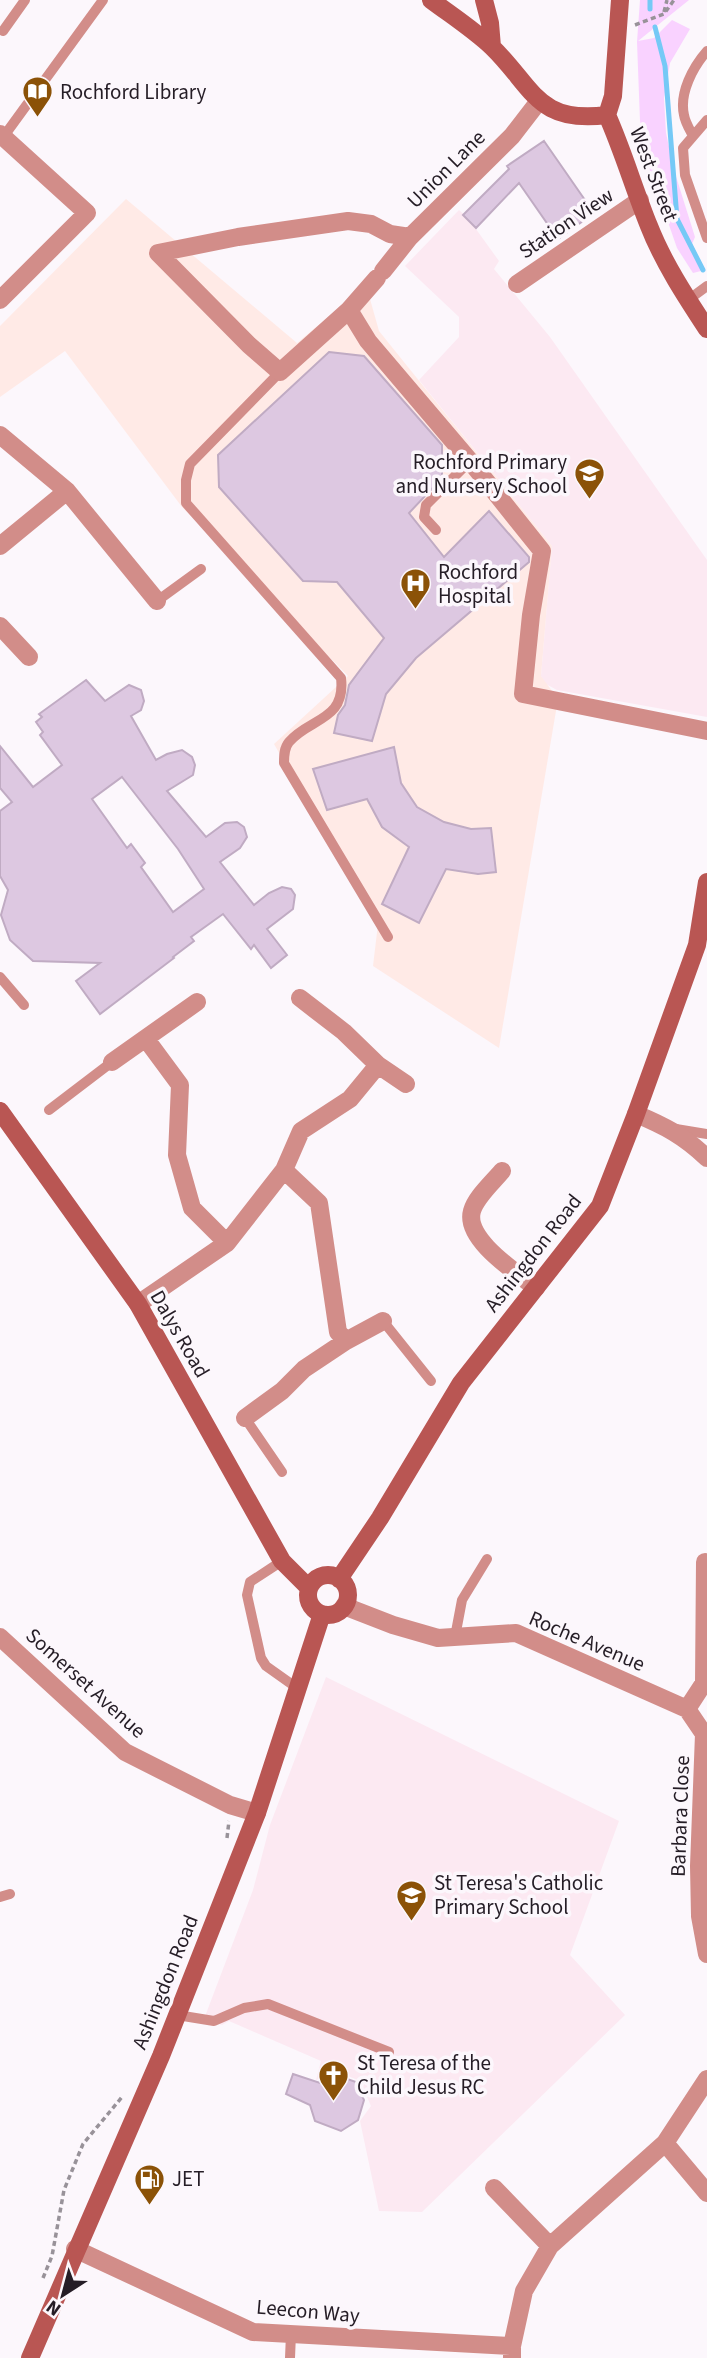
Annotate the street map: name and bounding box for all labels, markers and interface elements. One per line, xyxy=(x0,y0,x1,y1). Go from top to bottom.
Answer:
library icon: Rochford Library xyxy=(20,75,54,119)
place label: Rochford Library xyxy=(60,77,207,107)
street label: West Street xyxy=(622,122,686,226)
street label: Union Lane xyxy=(400,123,492,215)
street label: Station View xyxy=(513,180,619,266)
place label: Rochford Primary and Nursery School xyxy=(395,447,567,501)
school or university icon: Rochford Primary and Nursery School xyxy=(573,457,607,501)
place label: Rochford Hospital xyxy=(438,557,518,611)
hospital icon: Rochford Hospital xyxy=(398,567,432,611)
street label: Ashingdon Road xyxy=(477,1187,589,1319)
street label: Dalys Road xyxy=(143,1285,217,1383)
street label: Roche Avenue xyxy=(524,1603,650,1679)
street label: Somerset Avenue xyxy=(19,1621,153,1745)
street label: Barbara Close xyxy=(663,1755,697,1877)
place label: St Teresa's Catholic Primary School xyxy=(434,1868,604,1922)
school or university icon: St Teresa's Catholic Primary School xyxy=(394,1878,428,1922)
street label: Ashingdon Road xyxy=(124,1910,206,2054)
place label: St Teresa of the Child Jesus RC xyxy=(357,2048,491,2102)
church icon: St Teresa of the Child Jesus RC xyxy=(317,2058,351,2102)
fuel station icon: JET xyxy=(132,2162,166,2206)
place label: JET xyxy=(172,2164,204,2194)
north arrow xyxy=(28,2260,98,2330)
street label: Leecon Way xyxy=(255,2292,361,2330)
text: N xyxy=(41,2293,67,2322)

